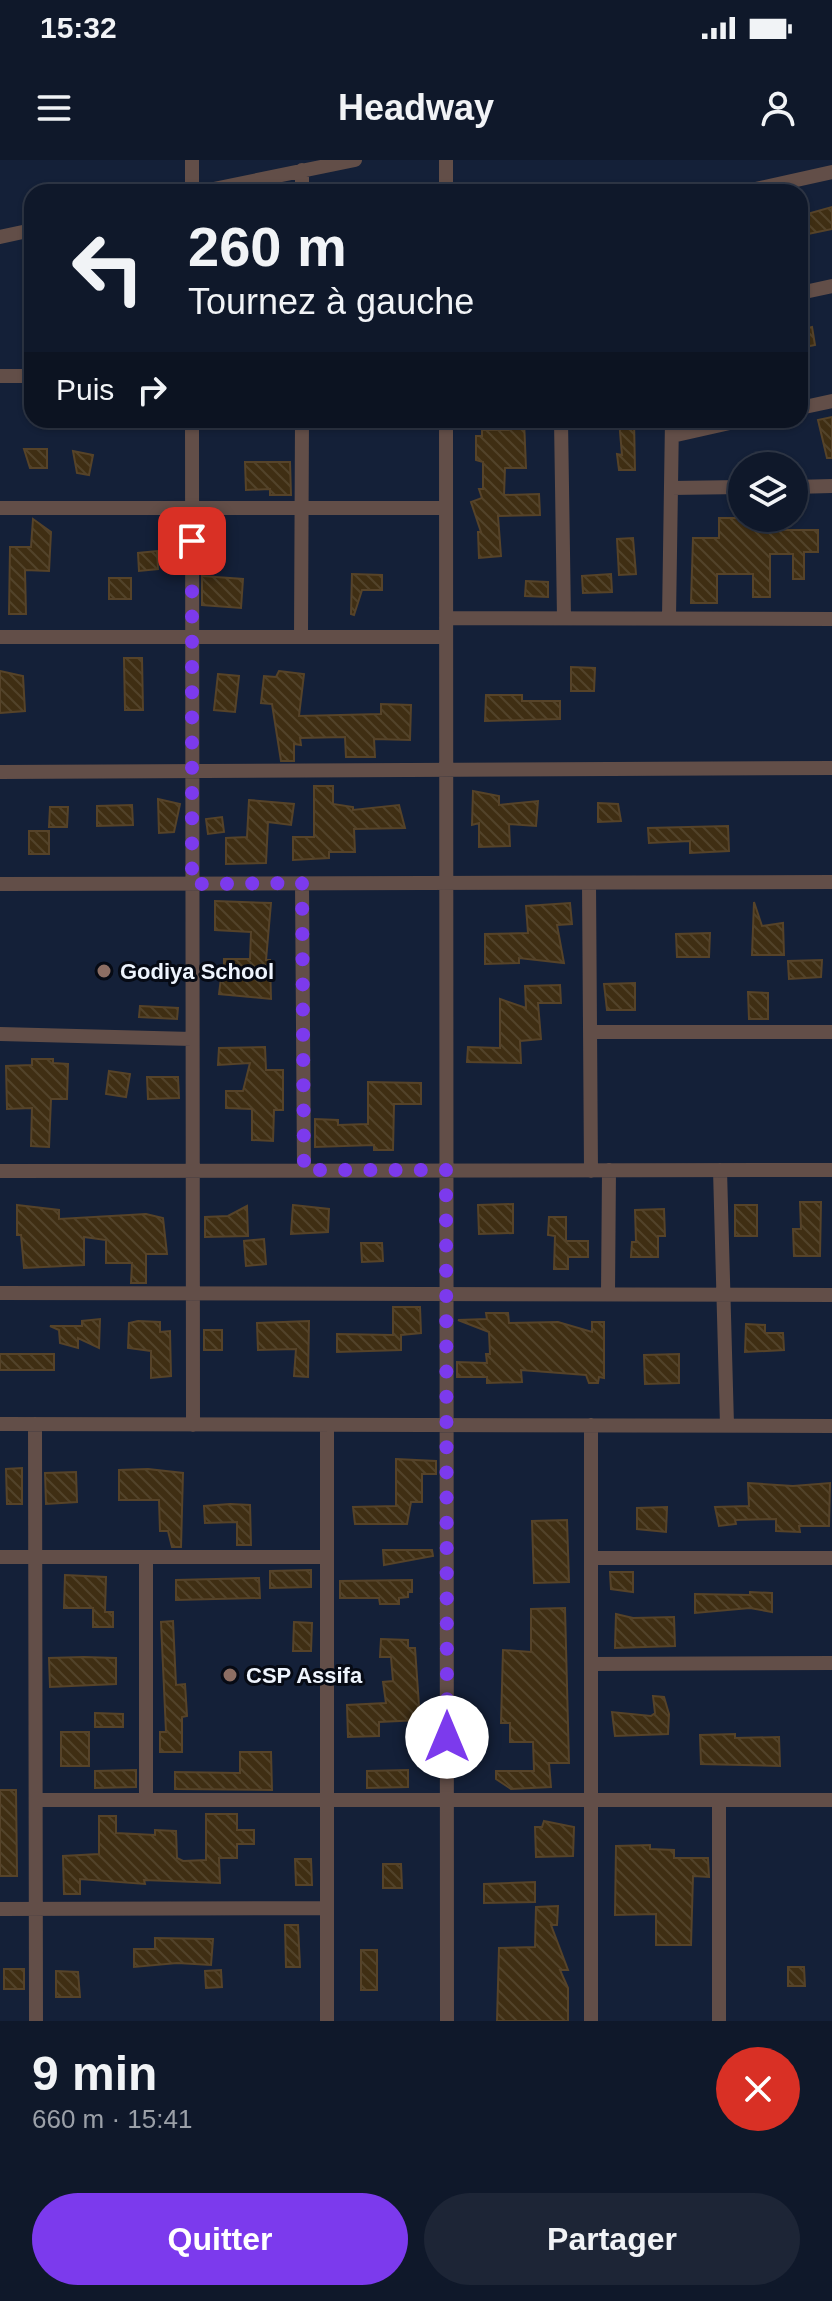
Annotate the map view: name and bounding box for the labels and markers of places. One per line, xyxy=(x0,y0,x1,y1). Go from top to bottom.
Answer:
pin xyxy=(158,507,226,575)
place label: Godiya School xyxy=(120,959,274,984)
marker: Godiya School xyxy=(95,962,113,980)
place label: CSP Assifa xyxy=(246,1663,363,1688)
marker: CSP Assifa xyxy=(221,1666,239,1684)

